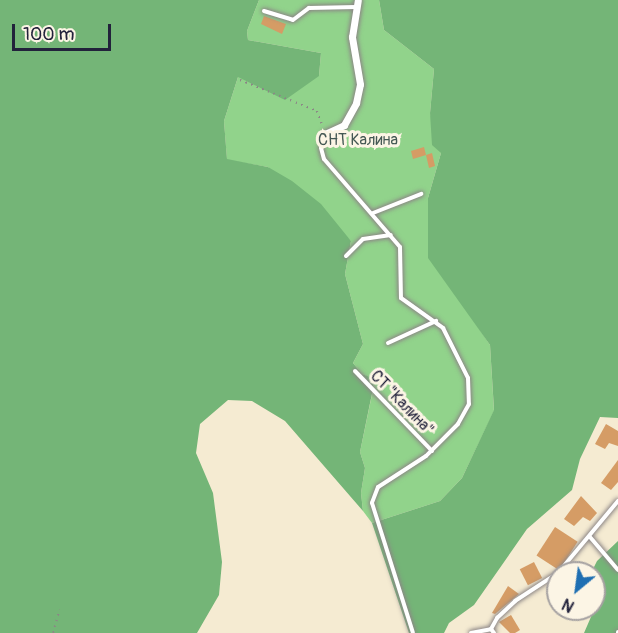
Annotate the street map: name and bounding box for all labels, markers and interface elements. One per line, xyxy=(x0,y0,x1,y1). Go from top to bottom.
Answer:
scale bar xyxy=(15,12,114,50)
text: 100 m xyxy=(23,23,75,46)
park label: СНТ Калина xyxy=(318,130,398,150)
street label: СТ "Калина" xyxy=(366,367,438,439)
north arrow xyxy=(546,561,606,621)
text: N xyxy=(559,594,578,616)

